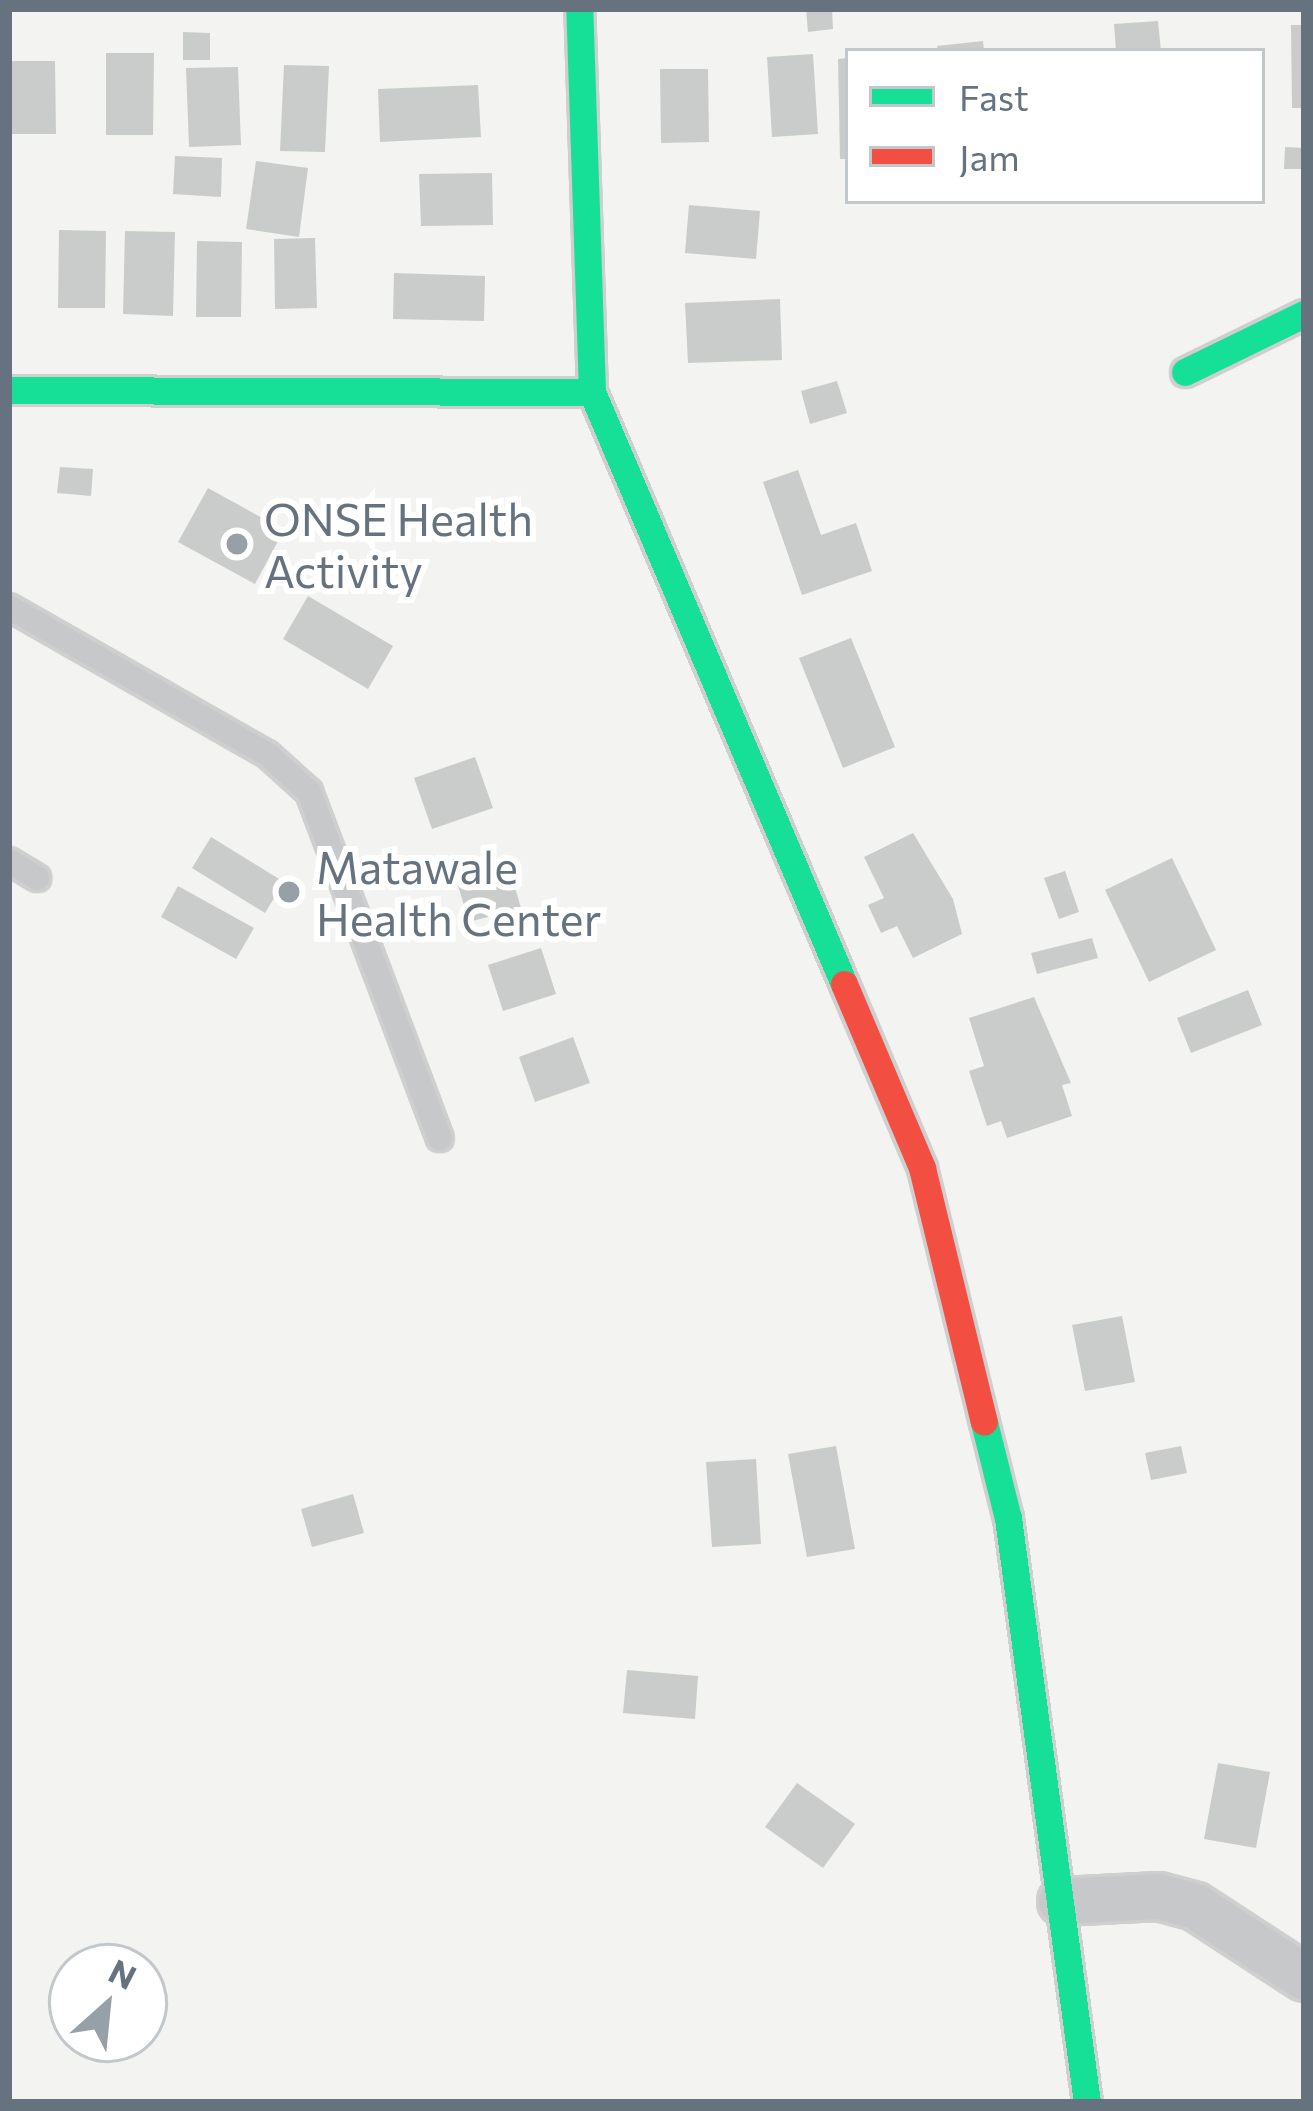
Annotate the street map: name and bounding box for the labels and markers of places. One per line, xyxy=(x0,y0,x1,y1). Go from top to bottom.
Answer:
place label: ONSE Health Activity xyxy=(264,491,533,597)
marker: ONSE Health Activity xyxy=(221,528,253,560)
place label: Matawale Health Center xyxy=(316,839,601,945)
marker: Matawale Health Center xyxy=(273,876,305,908)

